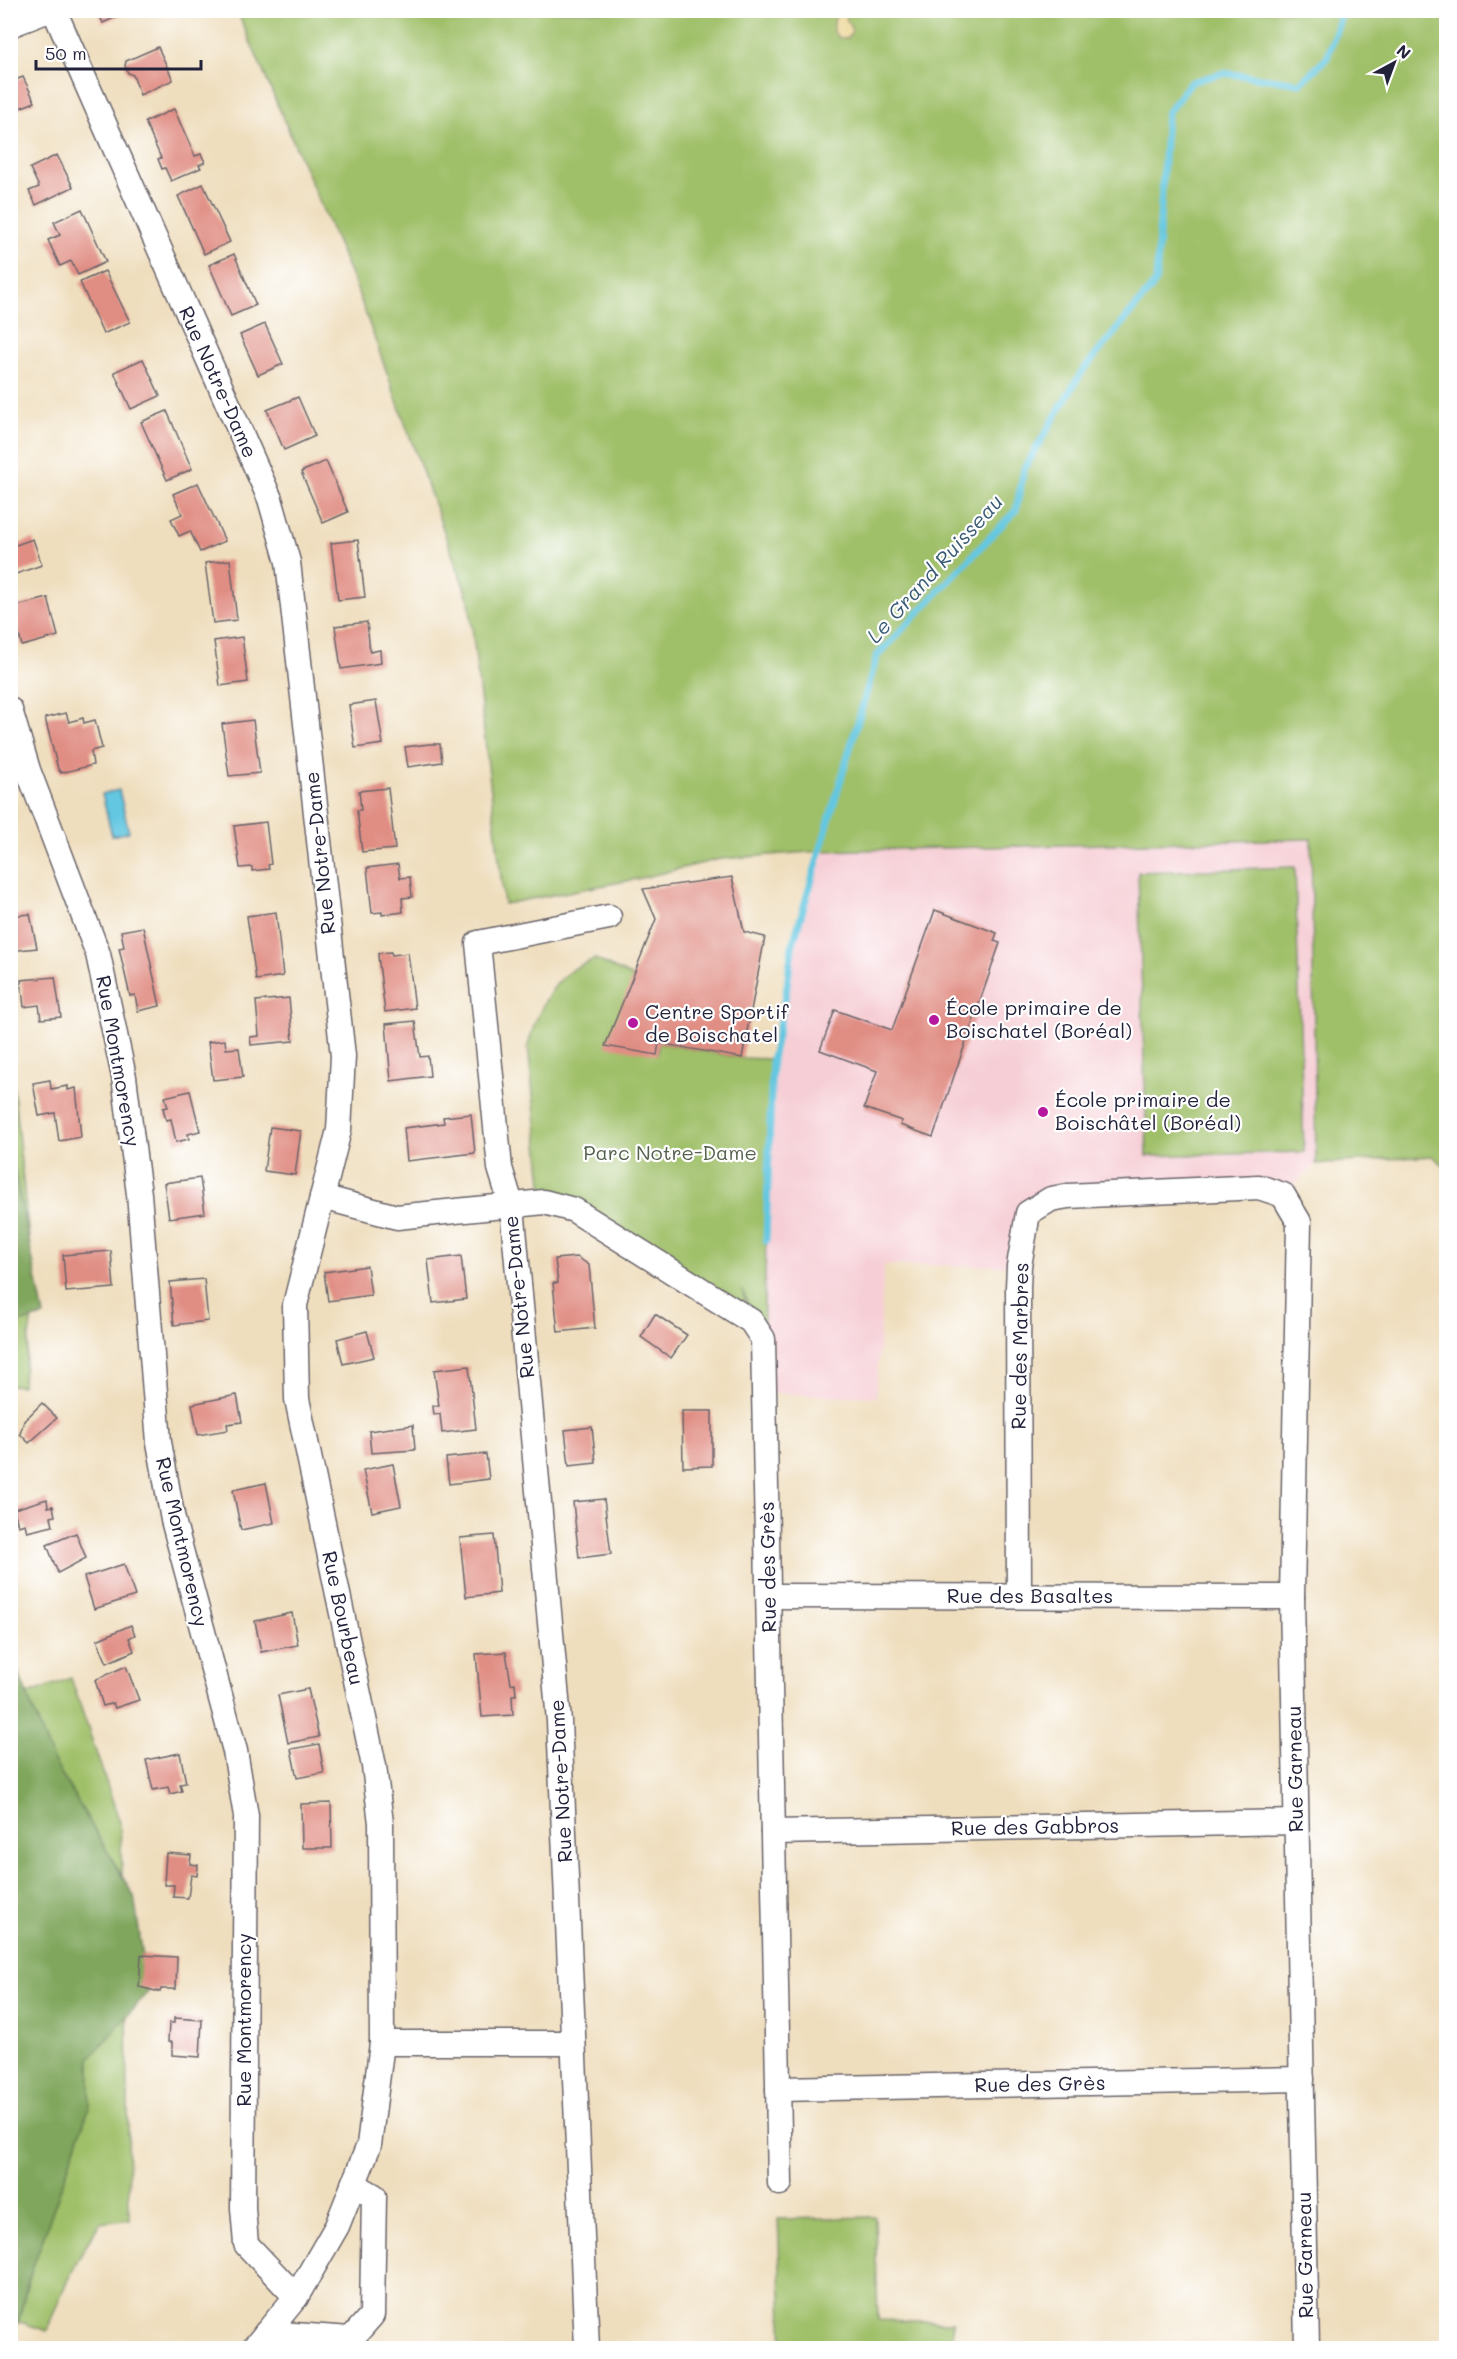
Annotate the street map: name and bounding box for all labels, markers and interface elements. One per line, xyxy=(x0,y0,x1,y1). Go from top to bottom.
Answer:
scale bar xyxy=(36,33,201,71)
north arrow xyxy=(1364,33,1424,93)
text: N xyxy=(1393,39,1416,63)
text: 50 m xyxy=(45,41,87,65)
street label: Rue Notre-Dame xyxy=(174,302,264,461)
water label: Le Grand Ruisseau xyxy=(860,488,1008,648)
street label: Rue Notre-Dame xyxy=(298,771,340,936)
street label: Rue Montmorency xyxy=(91,973,147,1149)
place label: École primaire de Boischatel (Boréal) xyxy=(946,994,1132,1043)
place label: Centre Sportif de Boischatel xyxy=(645,998,790,1047)
marker: École primaire de Boischatel (Boréal) xyxy=(927,1013,941,1027)
marker: Centre Sportif de Boischatel xyxy=(626,1016,640,1030)
place label: École primaire de Boischâtel (Boréal) xyxy=(1055,1086,1241,1135)
marker: École primaire de Boischâtel (Boréal) xyxy=(1036,1105,1050,1119)
park label: Parc Notre-Dame xyxy=(583,1139,757,1165)
street label: Rue Notre-Dame xyxy=(497,1215,539,1380)
street label: Rue des Marbres xyxy=(1005,1262,1033,1430)
street label: Rue Montmorency xyxy=(151,1454,215,1629)
street label: Rue des Grès xyxy=(753,1501,781,1633)
street label: Rue Bourbeau xyxy=(317,1548,371,1687)
street label: Rue des Basaltes xyxy=(947,1582,1113,1608)
street label: Rue Notre-Dame xyxy=(543,1699,577,1863)
street label: Rue Garneau xyxy=(1280,1705,1308,1833)
street label: Rue des Gabbros xyxy=(951,1812,1119,1840)
street label: Rue Montmorency xyxy=(230,1933,256,2107)
street label: Rue des Grès xyxy=(974,2069,1106,2097)
street label: Rue Garneau xyxy=(1290,2191,1318,2319)

